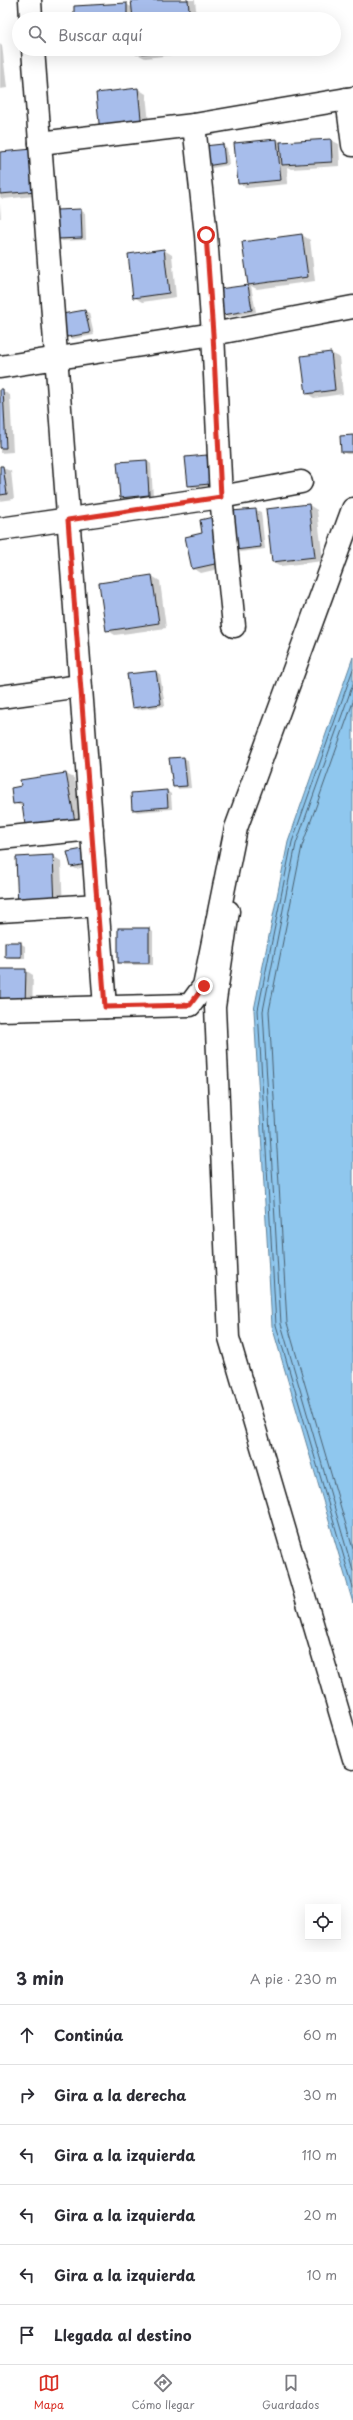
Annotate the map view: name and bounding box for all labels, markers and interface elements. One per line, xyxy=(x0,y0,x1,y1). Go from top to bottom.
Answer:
search box xyxy=(12,12,341,56)
icon: search xyxy=(26,23,48,45)
text: Buscar aquí xyxy=(58,23,142,46)
route start xyxy=(197,226,215,244)
route end xyxy=(195,977,213,995)
map controls xyxy=(305,1904,341,1940)
button: locate xyxy=(305,1904,341,1940)
text: 3 min xyxy=(16,1965,64,1991)
text: A pie · 230 m xyxy=(250,1969,337,1988)
text: Continúa xyxy=(54,2023,123,2046)
icon: ahead xyxy=(16,2024,38,2046)
text: 60 m xyxy=(303,2025,337,2044)
text: Gira a la derecha xyxy=(54,2083,186,2106)
icon: right xyxy=(16,2084,38,2106)
text: 30 m xyxy=(303,2085,337,2104)
text: Gira a la izquierda xyxy=(54,2143,195,2166)
icon: left xyxy=(16,2144,38,2166)
text: 110 m xyxy=(302,2145,337,2164)
text: Gira a la izquierda xyxy=(54,2203,195,2226)
icon: left xyxy=(16,2204,38,2226)
text: 20 m xyxy=(303,2205,337,2224)
text: Gira a la izquierda xyxy=(54,2263,195,2286)
icon: left xyxy=(16,2264,38,2286)
text: 10 m xyxy=(307,2265,337,2284)
text: Llegada al destino xyxy=(54,2323,192,2346)
icon: arrive xyxy=(16,2324,38,2346)
tab: Mapa xyxy=(34,2372,64,2413)
tab: Cómo llegar xyxy=(132,2372,194,2413)
tab: Guardados xyxy=(262,2372,319,2413)

